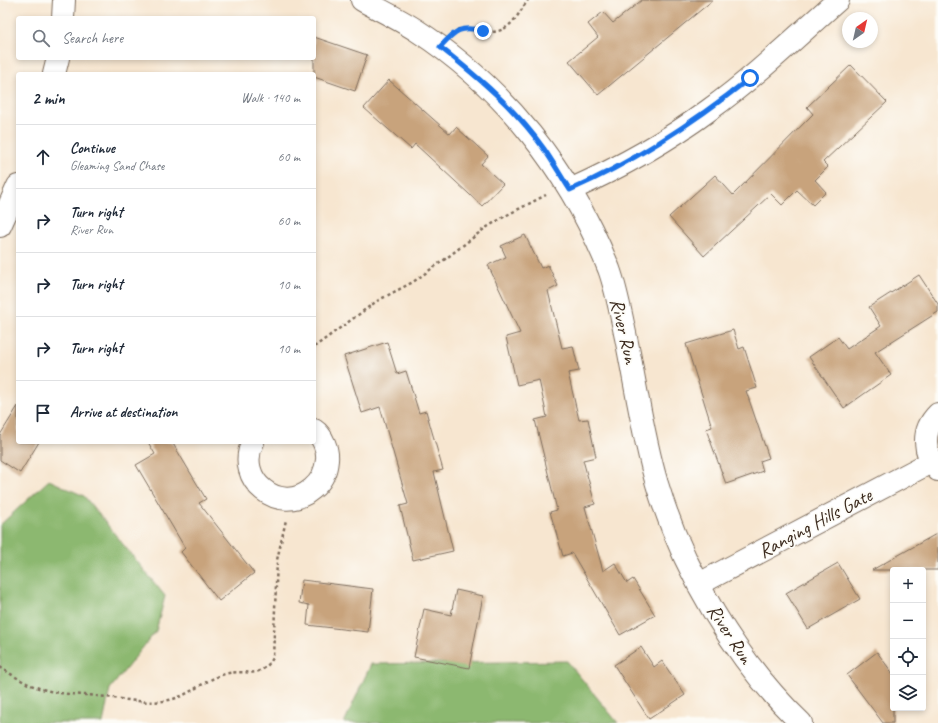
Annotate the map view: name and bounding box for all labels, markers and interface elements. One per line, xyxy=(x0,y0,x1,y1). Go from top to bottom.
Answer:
north arrow xyxy=(842,12,878,48)
search box xyxy=(16,16,316,60)
route end xyxy=(474,22,492,40)
icon: search xyxy=(30,27,52,49)
text: Search here xyxy=(62,29,123,48)
route start xyxy=(741,69,759,87)
text: 2 min xyxy=(32,88,65,109)
text: Walk · 140 m xyxy=(241,90,300,106)
text: Continue xyxy=(70,139,115,158)
icon: ahead xyxy=(32,146,54,168)
text: 60 m xyxy=(278,149,300,165)
text: Gleaming Sand Chase xyxy=(70,158,164,174)
text: Turn right xyxy=(70,203,123,222)
icon: right xyxy=(32,210,54,232)
text: 60 m xyxy=(278,213,300,229)
text: River Run xyxy=(70,222,113,238)
icon: right xyxy=(32,274,54,296)
text: Turn right xyxy=(70,275,123,294)
text: 10 m xyxy=(278,277,300,293)
street label: River Run xyxy=(604,296,644,367)
icon: right xyxy=(32,338,54,360)
text: Turn right xyxy=(70,339,123,358)
text: 10 m xyxy=(278,341,300,357)
icon: arrive xyxy=(32,402,54,424)
text: Arrive at destination xyxy=(70,403,177,422)
street label: Ranging Hills Gate xyxy=(754,482,878,563)
map controls xyxy=(890,567,926,711)
button: + xyxy=(890,567,926,603)
street label: River Run xyxy=(701,599,759,669)
button: − xyxy=(890,603,926,639)
button: locate xyxy=(890,639,926,675)
button: layers xyxy=(890,675,926,711)

